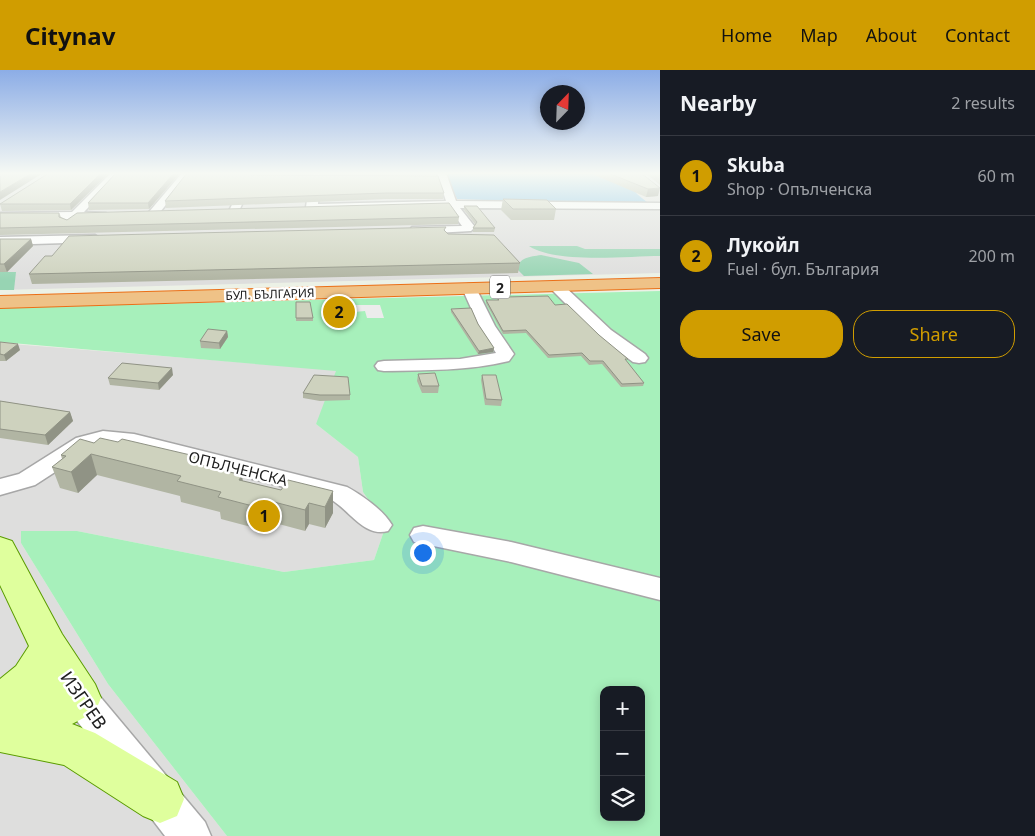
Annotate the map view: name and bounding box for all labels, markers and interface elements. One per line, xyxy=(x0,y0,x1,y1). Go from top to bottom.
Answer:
text: Citynav xyxy=(25,19,115,52)
text: Home xyxy=(721,23,772,47)
text: Map xyxy=(800,23,838,47)
text: About xyxy=(866,23,917,47)
text: Contact xyxy=(945,23,1010,47)
north arrow xyxy=(540,85,585,130)
text: Nearby xyxy=(680,89,756,117)
text: 2 results xyxy=(951,92,1015,114)
text: Skuba xyxy=(727,152,785,178)
text: 1 xyxy=(691,165,701,187)
text: 60 m xyxy=(978,165,1015,187)
text: Shop · Опълченска xyxy=(727,178,872,200)
text: Лукойл xyxy=(727,232,800,258)
text: 2 xyxy=(691,245,701,267)
text: 200 m xyxy=(968,245,1015,267)
text: Fuel · бул. България xyxy=(727,258,879,280)
road number: 2 xyxy=(490,276,510,298)
street label: БУЛ. БЪЛГАРИЯ xyxy=(225,284,315,304)
pin: 2 xyxy=(323,293,355,331)
button: Save xyxy=(680,310,843,358)
button: Share xyxy=(853,310,1015,358)
street label: ОПЪЛЧЕНСКА xyxy=(186,446,290,490)
pin: 1 xyxy=(248,497,280,535)
your location xyxy=(410,540,436,566)
street label: ИЗГРЕВ xyxy=(55,666,113,734)
map controls xyxy=(600,686,645,821)
button: + xyxy=(600,686,645,731)
button: − xyxy=(600,731,645,776)
button: layers xyxy=(600,776,645,821)

